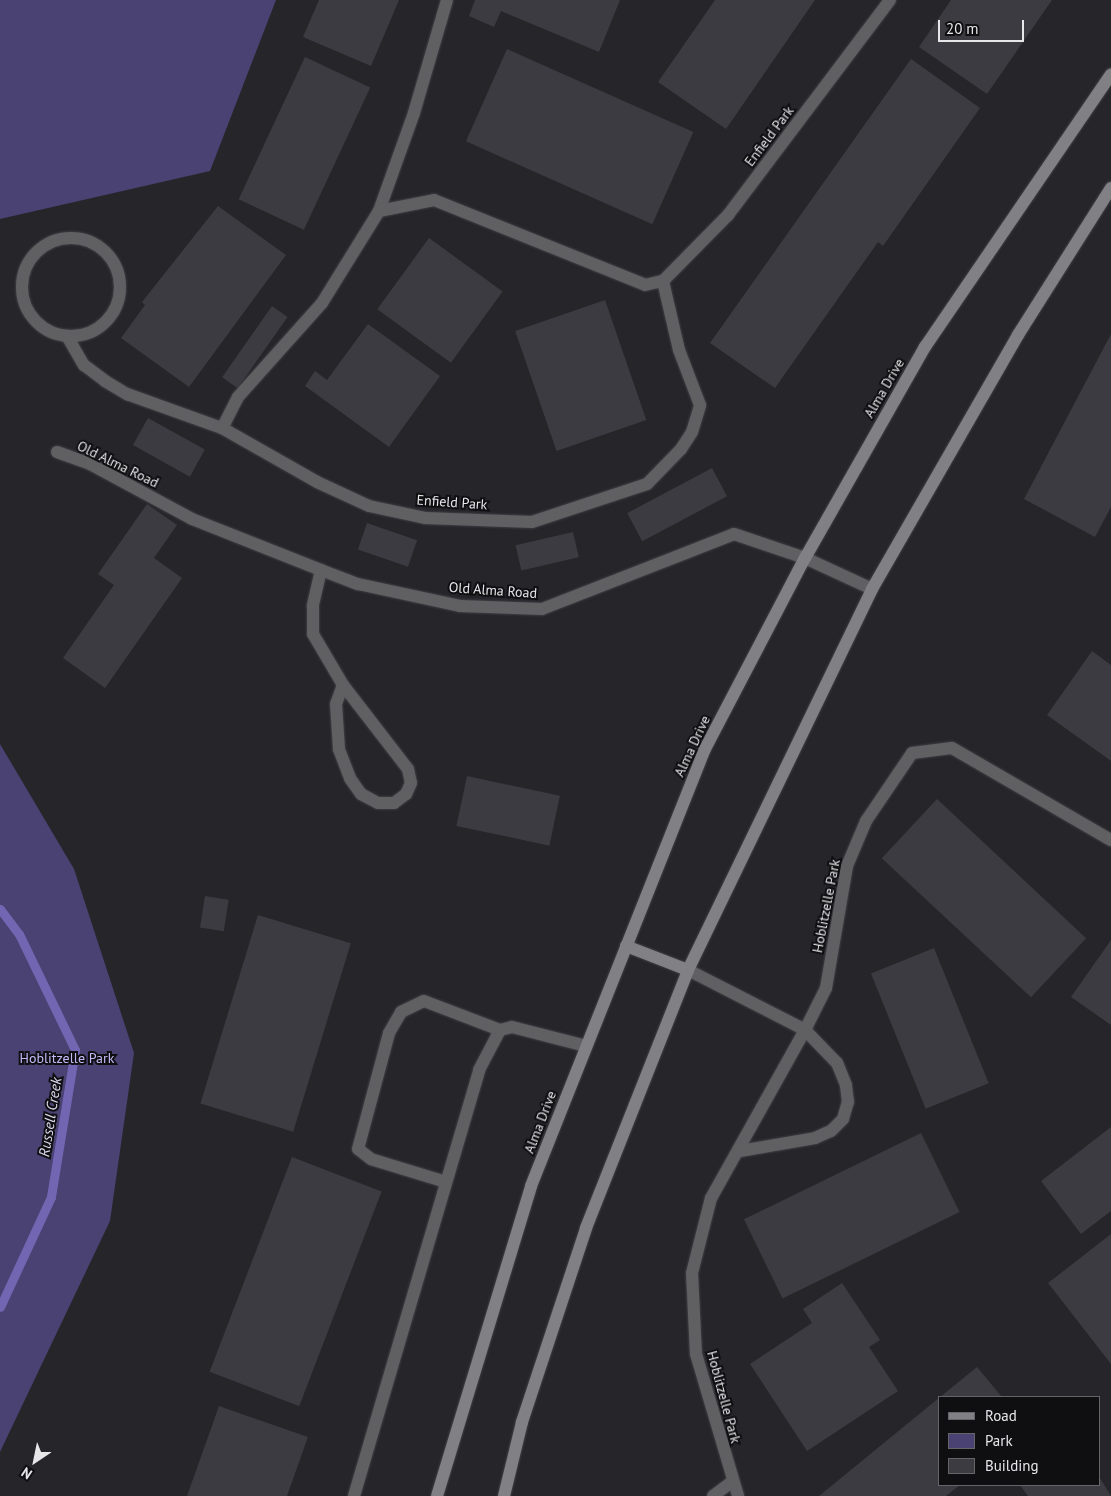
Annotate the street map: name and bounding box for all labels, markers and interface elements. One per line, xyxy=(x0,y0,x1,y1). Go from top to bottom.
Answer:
scale bar xyxy=(941,10,1027,42)
text: 20 m xyxy=(946,19,979,38)
street label: Enfield Park xyxy=(741,103,797,169)
street label: Alma Drive xyxy=(860,355,908,421)
street label: Old Alma Road xyxy=(74,437,162,491)
street label: Enfield Park xyxy=(416,491,488,513)
street label: Old Alma Road xyxy=(448,579,538,601)
street label: Alma Drive xyxy=(671,713,713,779)
street label: Hoblitzelle Park xyxy=(809,858,843,954)
park label: Hoblitzelle Park xyxy=(20,1050,114,1066)
water label: Russell Creek xyxy=(35,1076,65,1158)
street label: Alma Drive xyxy=(520,1088,560,1156)
street label: Hoblitzelle Park xyxy=(704,1349,744,1445)
legend xyxy=(938,1396,1101,1486)
text: Road xyxy=(985,1406,1017,1425)
text: Park xyxy=(985,1431,1013,1450)
north arrow xyxy=(10,1436,60,1486)
text: Building xyxy=(985,1456,1039,1475)
text: N xyxy=(18,1463,35,1483)

